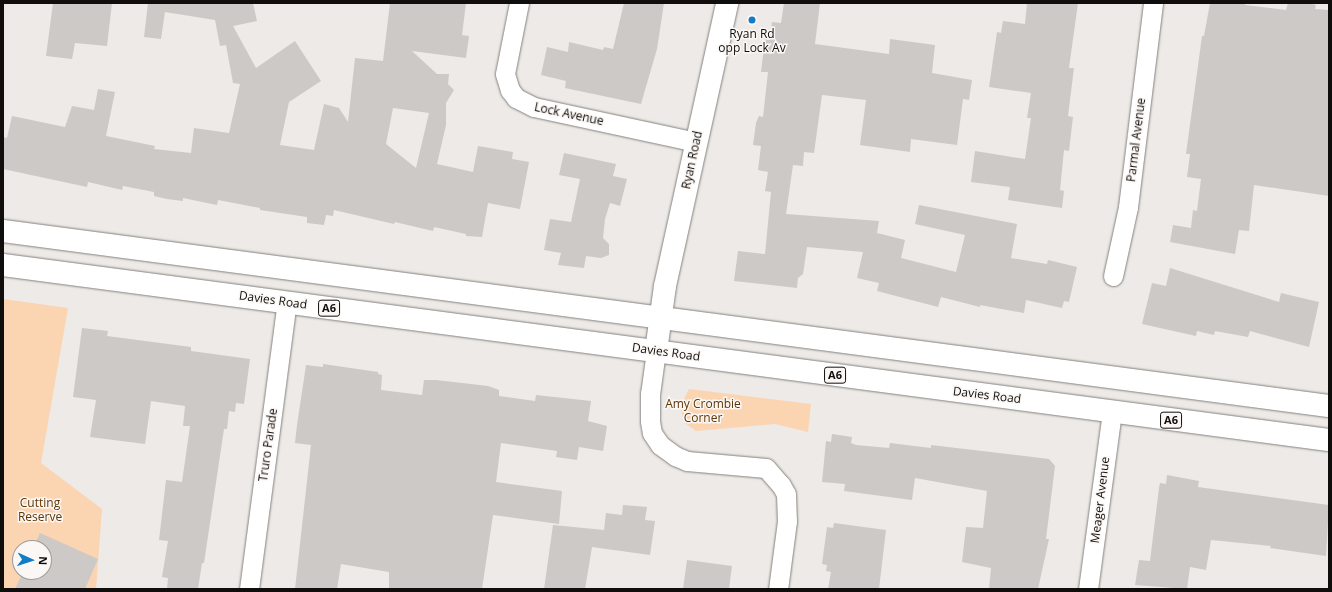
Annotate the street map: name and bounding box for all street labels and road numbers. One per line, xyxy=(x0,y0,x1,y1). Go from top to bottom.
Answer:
street label: Parmal Avenue xyxy=(1124,97,1148,183)
street label: Lock Avenue xyxy=(533,100,605,128)
street label: Ryan Road xyxy=(679,130,705,190)
street label: Davies Road xyxy=(238,288,308,312)
road number: A6 xyxy=(318,299,340,317)
street label: Davies Road xyxy=(631,340,701,364)
road number: A6 xyxy=(824,366,846,384)
street label: Davies Road xyxy=(952,384,1022,406)
street label: Truro Parade xyxy=(256,408,280,482)
road number: A6 xyxy=(1160,411,1182,429)
street label: Meager Avenue xyxy=(1088,456,1112,544)

